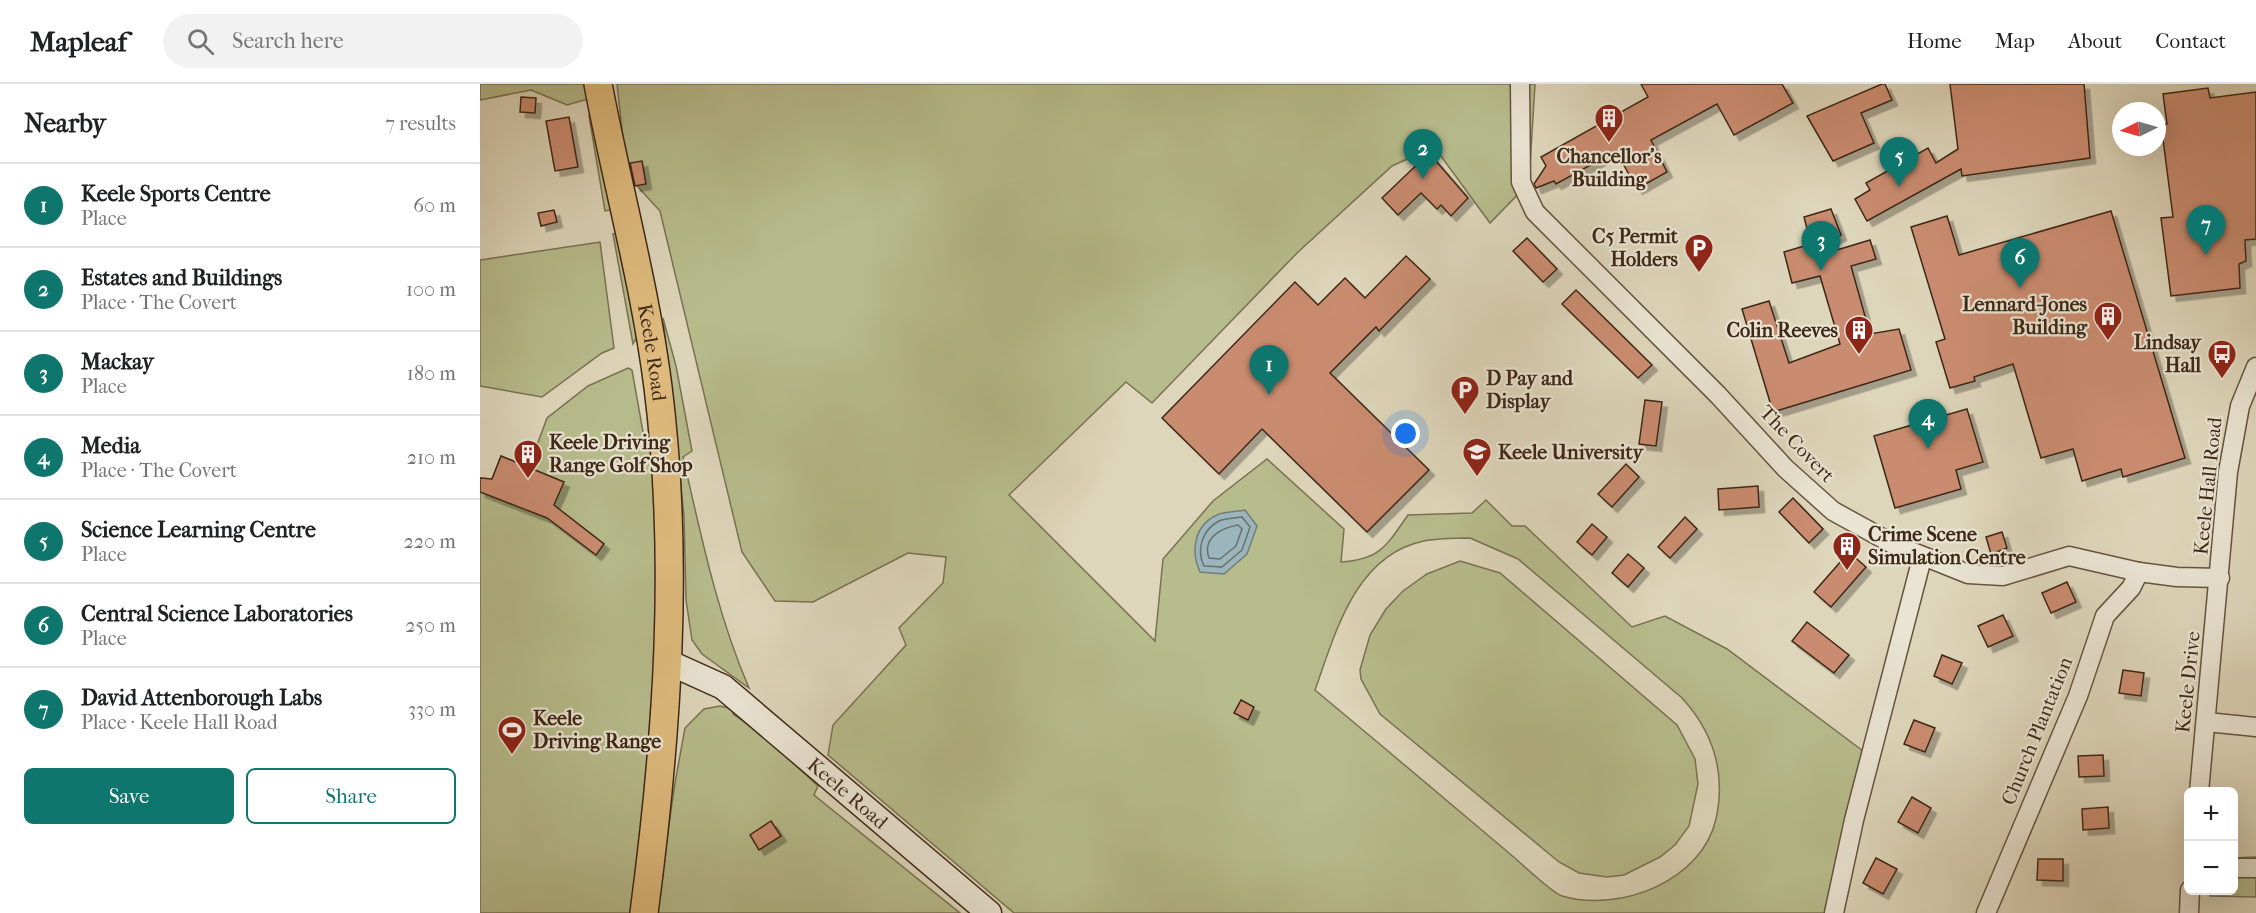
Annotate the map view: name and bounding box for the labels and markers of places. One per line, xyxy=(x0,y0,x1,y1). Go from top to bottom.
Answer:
building icon: Chancellor's Building xyxy=(1593,102,1625,144)
pin: 2 xyxy=(1404,130,1442,179)
pin: 5 xyxy=(1880,138,1918,187)
place label: Chancellor's Building xyxy=(1556,145,1662,191)
pin: 7 xyxy=(2186,206,2226,255)
pin: 3 xyxy=(1802,222,1840,271)
place label: C5 Permit Holders xyxy=(1592,225,1679,271)
parking icon: C5 Permit Holders xyxy=(1683,232,1715,274)
pin: 6 xyxy=(2000,238,2040,288)
place label: Lennard-Jones Building xyxy=(1962,293,2088,339)
building icon: Lennard-Jones Building xyxy=(2092,300,2124,342)
building icon: Colin Reeves xyxy=(1843,314,1875,356)
place label: Colin Reeves xyxy=(1726,319,1839,342)
place label: Lindsay Hall xyxy=(2134,331,2202,377)
bus stop icon: Lindsay Hall xyxy=(2206,338,2238,380)
pin: 1 xyxy=(1250,346,1288,395)
place label: D Pay and Display xyxy=(1486,367,1574,413)
parking icon: D Pay and Display xyxy=(1449,374,1481,416)
pin: 4 xyxy=(1908,400,1948,449)
place label: Keele Driving Range Golf Shop xyxy=(549,431,693,477)
school or university icon: Keele University xyxy=(1461,436,1493,478)
building icon: Keele Driving Range Golf Shop xyxy=(512,438,544,480)
place label: Keele University xyxy=(1498,441,1645,464)
place label: Crime Scene Simulation Centre xyxy=(1868,523,2026,569)
building icon: Crime Scene Simulation Centre xyxy=(1831,530,1863,572)
place label: Keele Driving Range xyxy=(533,707,661,753)
sports icon: Keele Driving Range xyxy=(496,714,528,756)

